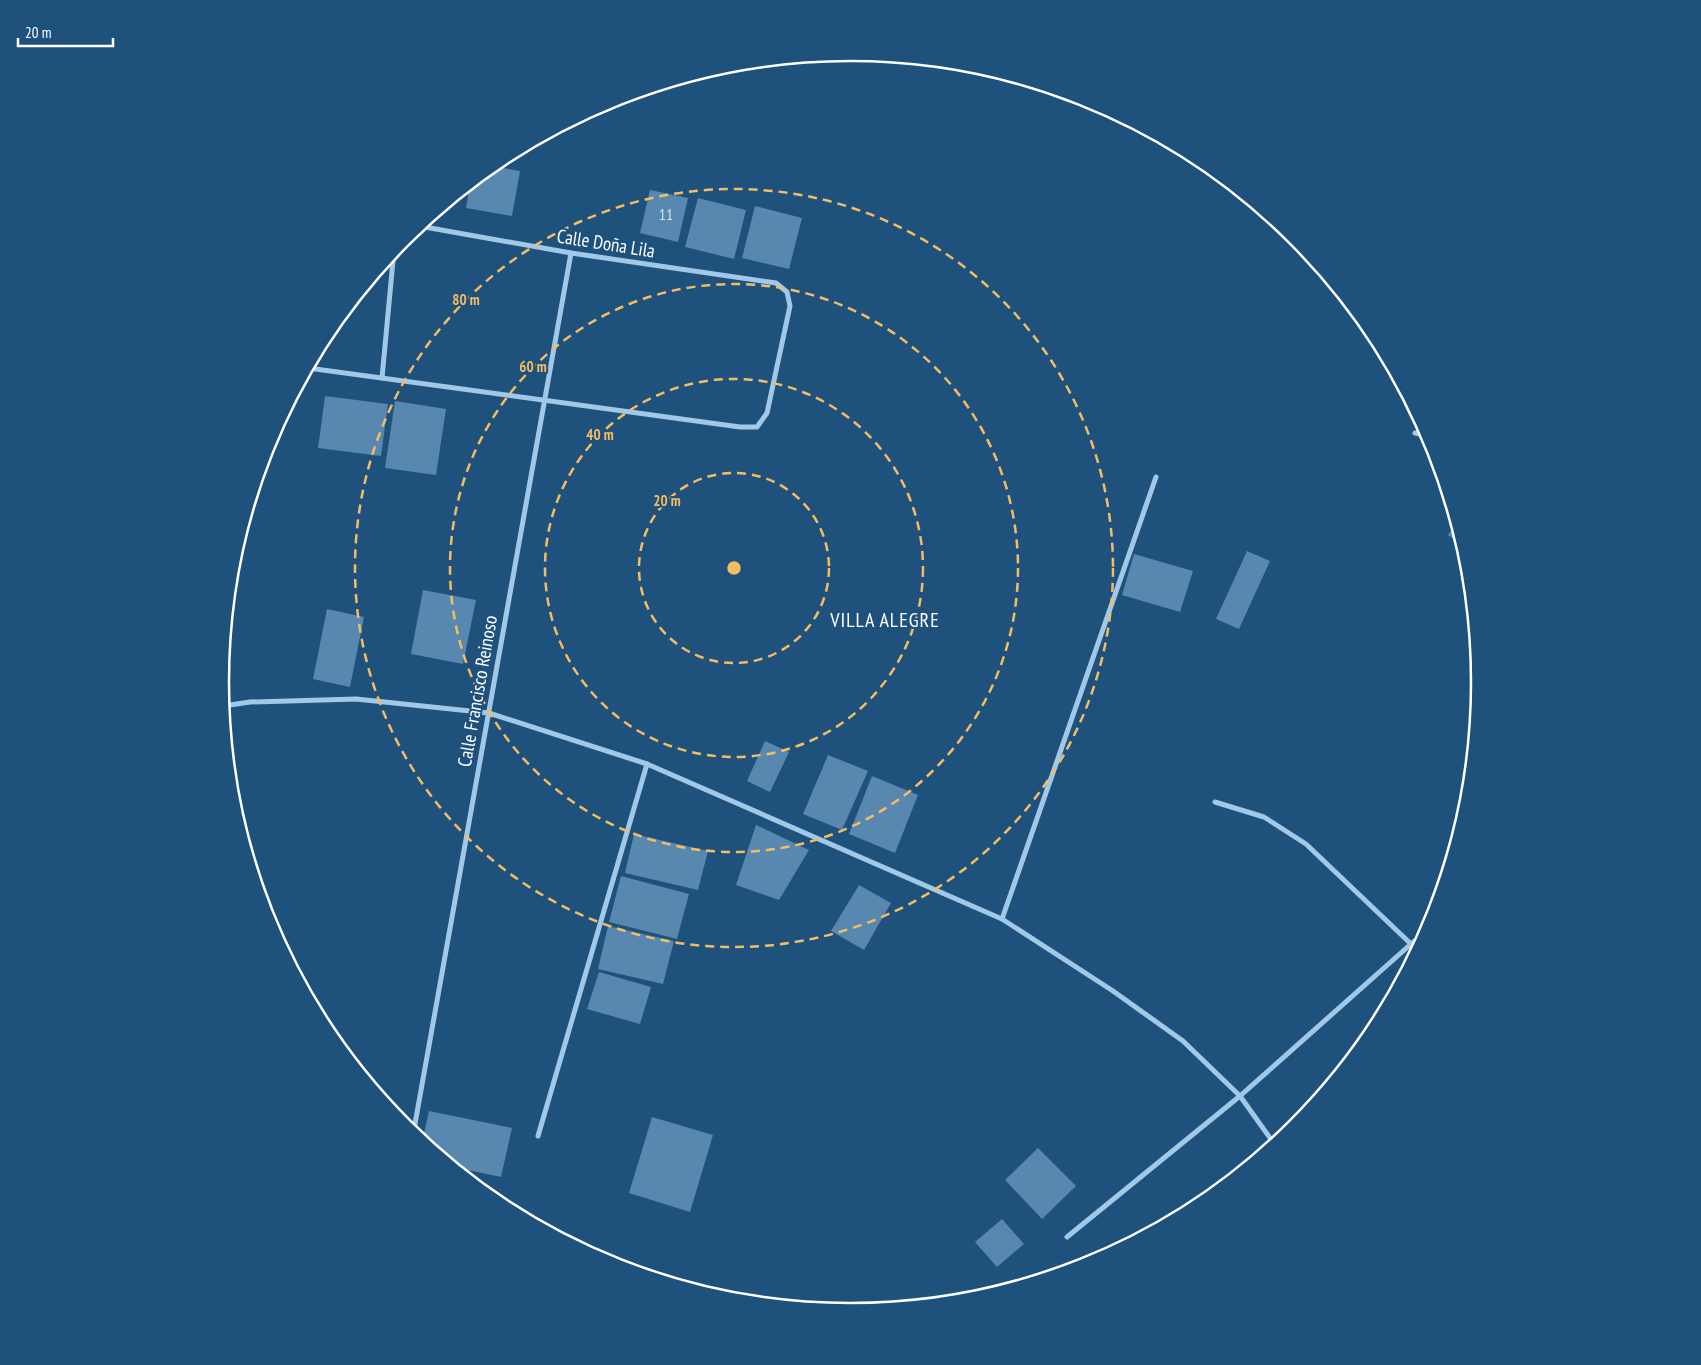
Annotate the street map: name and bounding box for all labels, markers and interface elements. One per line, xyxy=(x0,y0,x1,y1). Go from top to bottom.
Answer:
scale bar xyxy=(18,15,112,47)
text: 20 m xyxy=(25,23,51,42)
house number: 11 xyxy=(659,204,673,224)
street label: Calle Doña Lila xyxy=(555,223,657,263)
text: 80 m xyxy=(452,290,480,309)
text: 60 m xyxy=(519,357,547,376)
text: 40 m xyxy=(586,425,614,444)
text: 20 m xyxy=(653,491,681,510)
centre of rings xyxy=(725,559,743,577)
district label: VILLA ALEGRE xyxy=(829,607,940,633)
street label: Calle Francisco Reinoso xyxy=(452,613,502,769)

